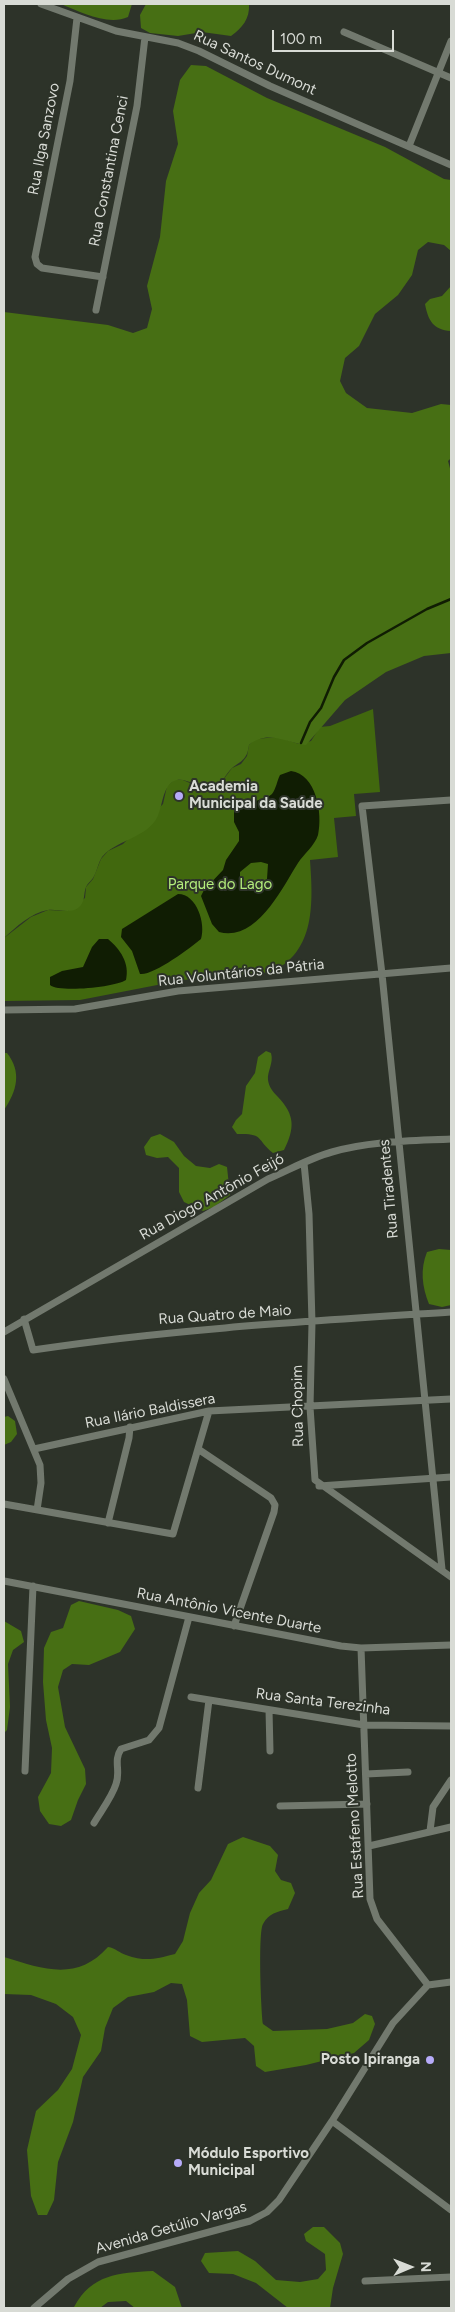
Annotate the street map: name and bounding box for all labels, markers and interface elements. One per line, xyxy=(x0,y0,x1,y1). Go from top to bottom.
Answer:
scale bar xyxy=(275,20,398,52)
street label: Rua Santos Dumont xyxy=(191,27,319,99)
text: 100 m xyxy=(280,30,322,48)
street label: Rua Ilga Sanzovo xyxy=(24,81,64,197)
street label: Rua Constantina Cenci xyxy=(86,94,132,248)
place label: Academia Municipal da Saúde xyxy=(189,778,323,813)
marker: Academia Municipal da Saúde xyxy=(173,790,185,802)
park label: Parque do Lago xyxy=(168,876,272,894)
street label: Rua Voluntários da Pátria xyxy=(157,955,325,991)
street label: Rua Tiradentes xyxy=(376,1139,402,1239)
street label: Rua Diogo Antônio Feijó xyxy=(137,1150,287,1244)
street label: Rua Quatro de Maio xyxy=(158,1301,292,1329)
street label: Rua Chopim xyxy=(288,1365,308,1447)
street label: Rua Ilário Baldissera xyxy=(83,1390,217,1432)
street label: Rua Antônio Vicente Duarte xyxy=(135,1584,323,1638)
street label: Rua Santa Terezinha xyxy=(255,1685,391,1719)
street label: Rua Estafeno Melotto xyxy=(342,1753,368,1899)
place label: Posto Ipiranga xyxy=(321,2051,420,2069)
marker: Posto Ipiranga xyxy=(424,2054,436,2066)
place label: Módulo Esportivo Municipal xyxy=(188,2145,309,2180)
marker: Módulo Esportivo Municipal xyxy=(172,2157,184,2169)
street label: Avenida Getúlio Vargas xyxy=(93,2198,249,2258)
north arrow xyxy=(385,2242,435,2292)
text: N xyxy=(417,2261,434,2272)

